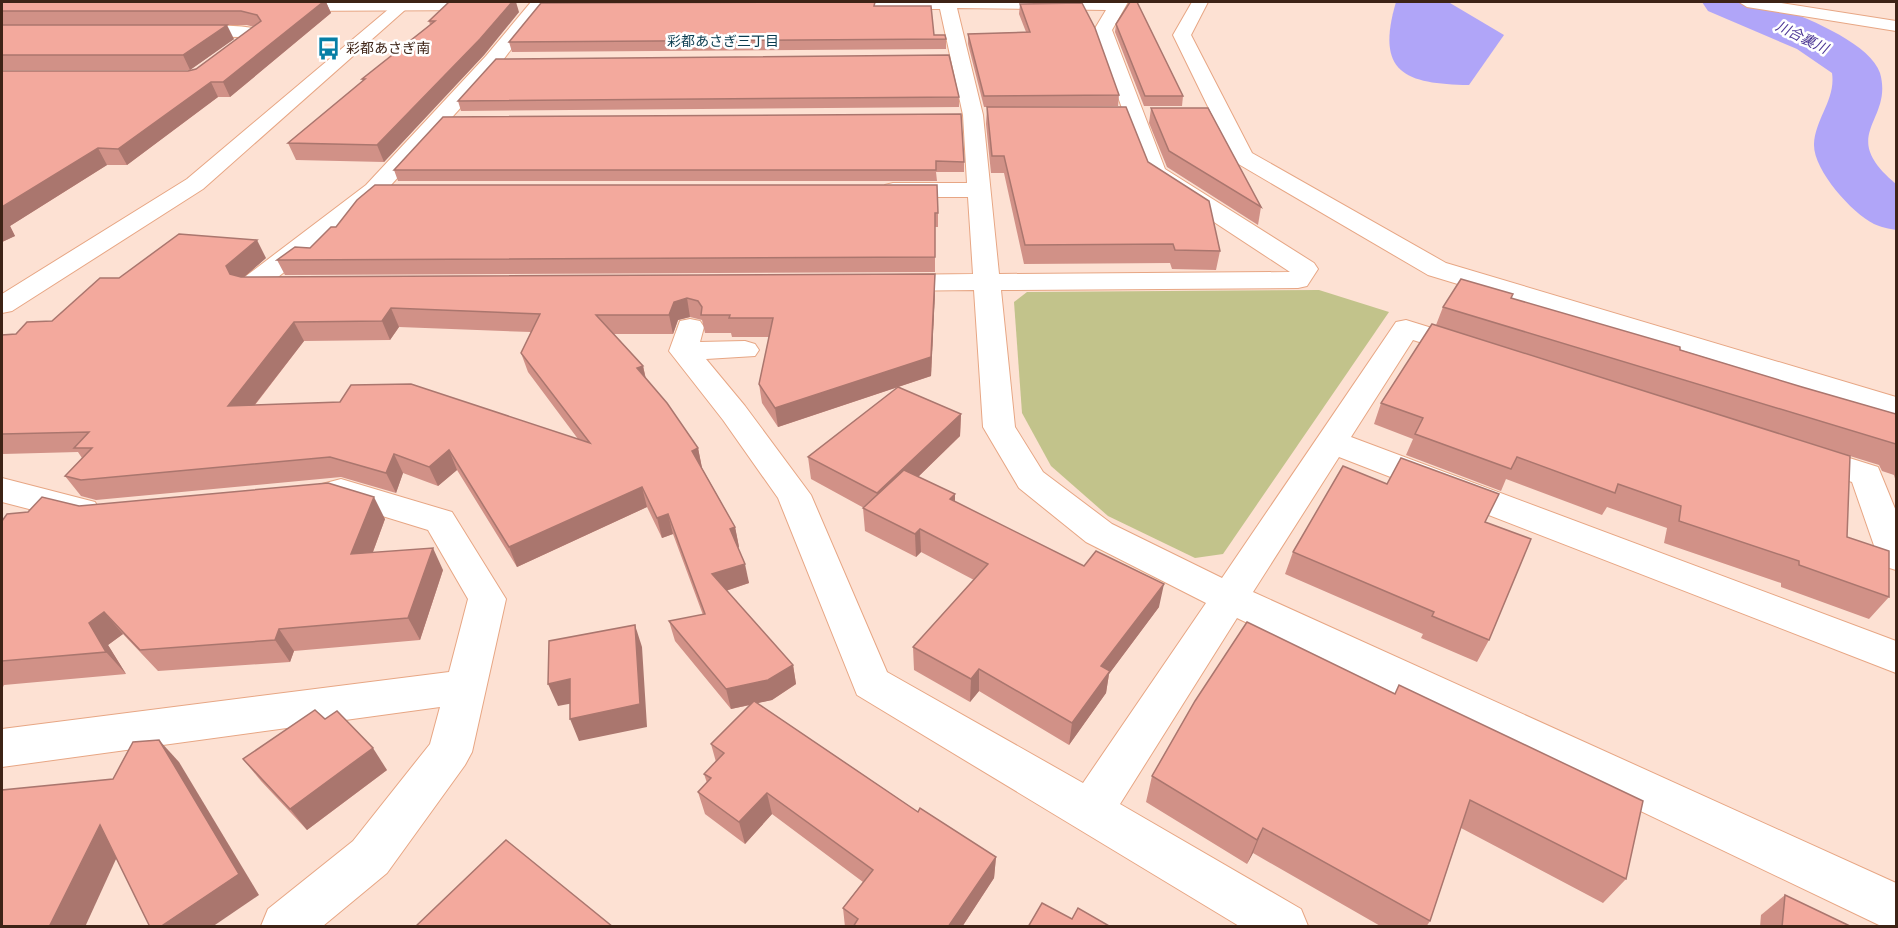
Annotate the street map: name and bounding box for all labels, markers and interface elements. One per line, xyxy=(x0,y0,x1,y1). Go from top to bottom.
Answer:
water label: 川合裏川 xyxy=(1773,18,1832,57)
district label: 彩都あさぎ三丁目 xyxy=(667,33,779,49)
bus stop icon: 彩都あさぎ南 xyxy=(315,35,341,61)
place label: 彩都あさぎ南 xyxy=(346,40,430,56)

